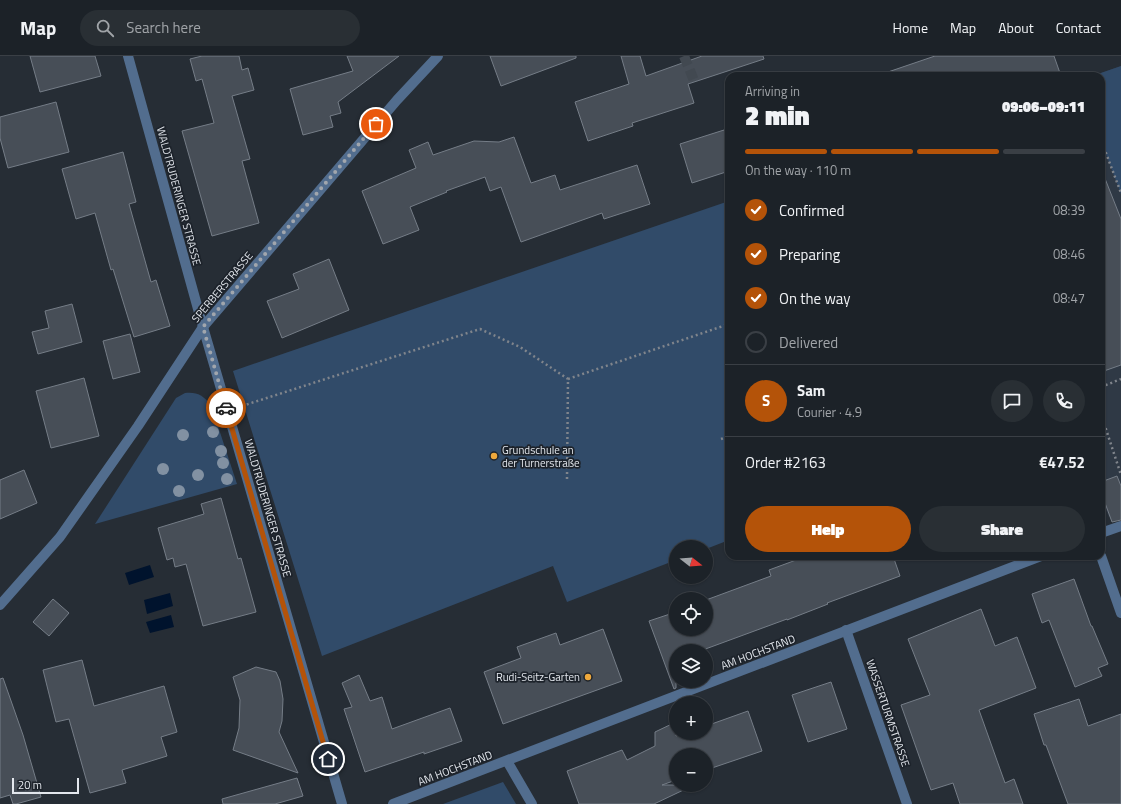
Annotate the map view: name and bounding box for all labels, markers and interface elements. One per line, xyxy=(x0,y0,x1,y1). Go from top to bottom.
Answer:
search box xyxy=(80,10,360,46)
text: Map xyxy=(20,13,56,42)
text: Search here xyxy=(126,16,201,39)
icon: search xyxy=(94,17,116,39)
text: Home xyxy=(893,17,928,38)
text: Map xyxy=(950,17,976,38)
text: About xyxy=(998,17,1034,38)
text: Contact xyxy=(1056,17,1101,38)
text: Arriving in xyxy=(745,81,800,101)
text: 09:06–09:11 xyxy=(1002,95,1085,118)
text: 2 min xyxy=(745,96,810,135)
pin xyxy=(359,107,393,141)
icon: bag xyxy=(365,113,387,135)
street label: WALDTRUDERINGER STRASSE xyxy=(153,125,205,267)
text: On the way · 110 m xyxy=(745,160,851,180)
icon: check xyxy=(745,199,767,221)
text: Confirmed xyxy=(779,199,844,222)
text: 08:39 xyxy=(1053,200,1085,220)
icon: check xyxy=(745,243,767,265)
text: Preparing xyxy=(779,243,840,266)
text: 08:46 xyxy=(1053,244,1085,264)
street label: SPERBERSTRASSE xyxy=(188,248,256,326)
icon: check xyxy=(745,287,767,309)
text: On the way xyxy=(779,287,851,310)
text: 08:47 xyxy=(1053,288,1085,308)
text: Delivered xyxy=(779,331,838,354)
text: Sam xyxy=(797,379,825,402)
button: chat xyxy=(991,380,1033,422)
button: phone xyxy=(1043,380,1085,422)
courier xyxy=(206,388,246,428)
text: S xyxy=(762,389,770,412)
icon: car xyxy=(215,397,237,419)
text: Courier · 4.9 xyxy=(797,402,862,422)
street label: WALDTRUDERINGER STRASSE xyxy=(241,437,295,579)
place label: Grundschule an der Turnerstraße xyxy=(502,442,580,471)
marker: Grundschule an der Turnerstraße xyxy=(489,451,499,461)
text: Order #2163 xyxy=(745,451,826,474)
text: €47.52 xyxy=(1039,451,1085,474)
button: Help xyxy=(745,506,911,552)
button: Share xyxy=(919,506,1085,552)
north arrow xyxy=(669,540,713,584)
map controls xyxy=(669,540,713,792)
button: locate xyxy=(669,592,713,636)
street label: AM HOCHSTAND xyxy=(718,630,798,674)
button: layers xyxy=(669,644,713,688)
street label: WASSERTURMSTRASSE xyxy=(862,657,914,769)
place label: Rudi-Seitz-Garten xyxy=(496,669,580,685)
marker: Rudi-Seitz-Garten xyxy=(583,672,593,682)
button: + xyxy=(669,696,713,740)
pin xyxy=(311,742,345,776)
street label: AM HOCHSTAND xyxy=(415,746,495,790)
icon: home xyxy=(317,748,339,770)
button: − xyxy=(669,748,713,792)
scale bar xyxy=(12,776,79,795)
text: 20 m xyxy=(18,777,42,793)

